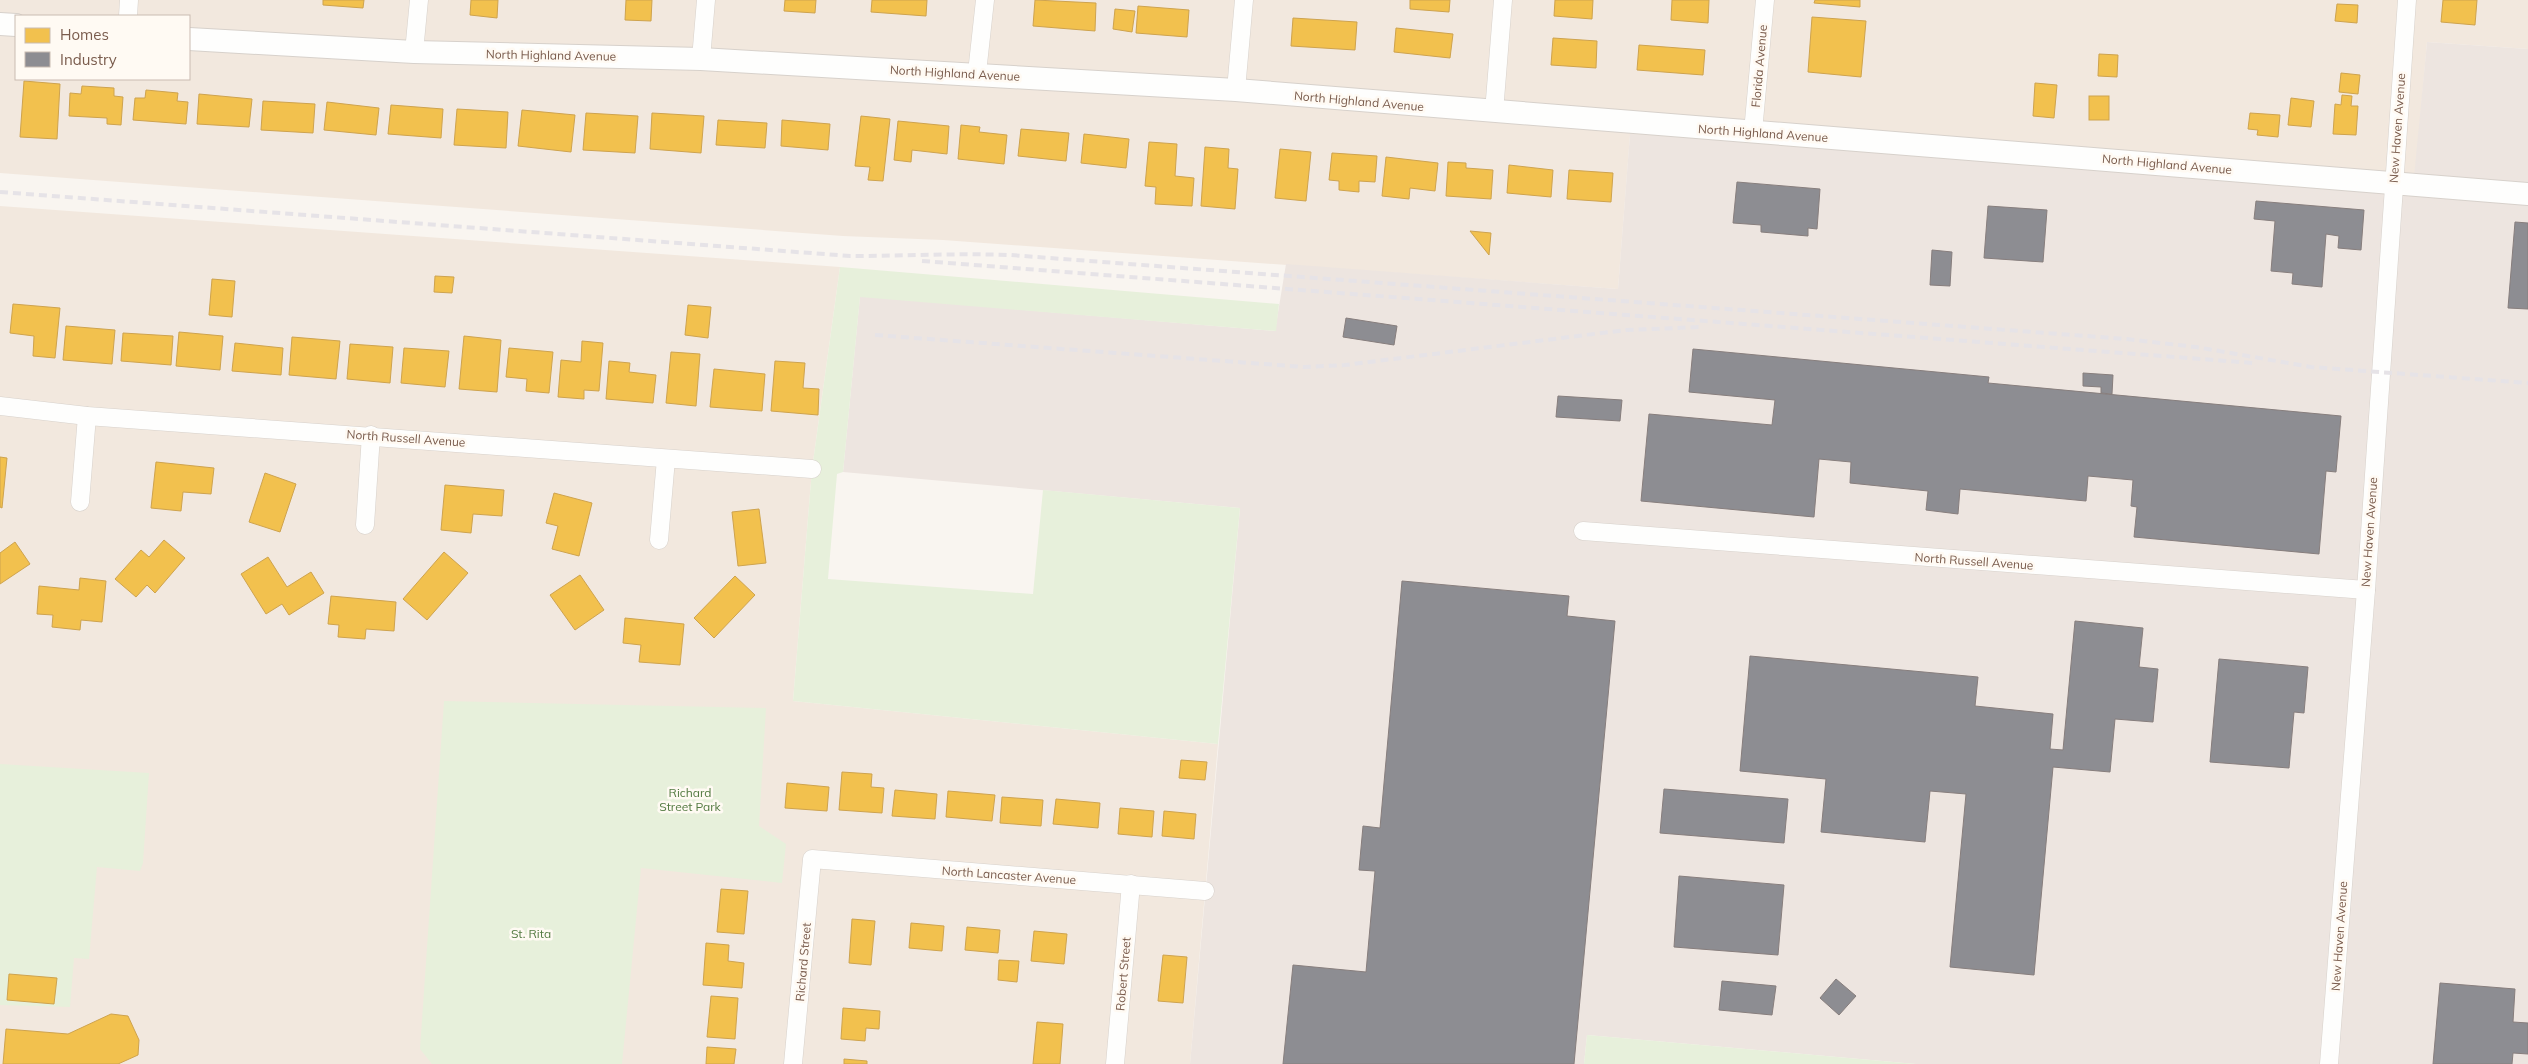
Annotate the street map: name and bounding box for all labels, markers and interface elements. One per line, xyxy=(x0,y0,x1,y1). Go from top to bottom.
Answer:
legend xyxy=(15,15,190,80)
street label: Florida Avenue xyxy=(1748,24,1770,108)
text: Homes xyxy=(60,25,109,44)
street label: North Highland Avenue xyxy=(486,46,616,64)
text: Industry xyxy=(60,50,117,69)
street label: North Highland Avenue xyxy=(890,62,1020,84)
street label: New Haven Avenue xyxy=(2386,73,2408,183)
street label: North Highland Avenue xyxy=(1293,88,1425,114)
street label: North Highland Avenue xyxy=(1697,121,1829,145)
street label: North Highland Avenue xyxy=(2101,151,2233,177)
street label: North Russell Avenue xyxy=(346,426,466,450)
street label: New Haven Avenue xyxy=(2358,477,2380,587)
street label: North Russell Avenue xyxy=(1914,549,2034,573)
park label: Richard Street Park xyxy=(659,785,722,814)
street label: North Lancaster Avenue xyxy=(941,863,1077,887)
street label: New Haven Avenue xyxy=(2328,881,2350,991)
street label: Richard Street xyxy=(792,922,814,1002)
park label: St. Rita xyxy=(511,926,551,941)
street label: Robert Street xyxy=(1112,937,1134,1011)

